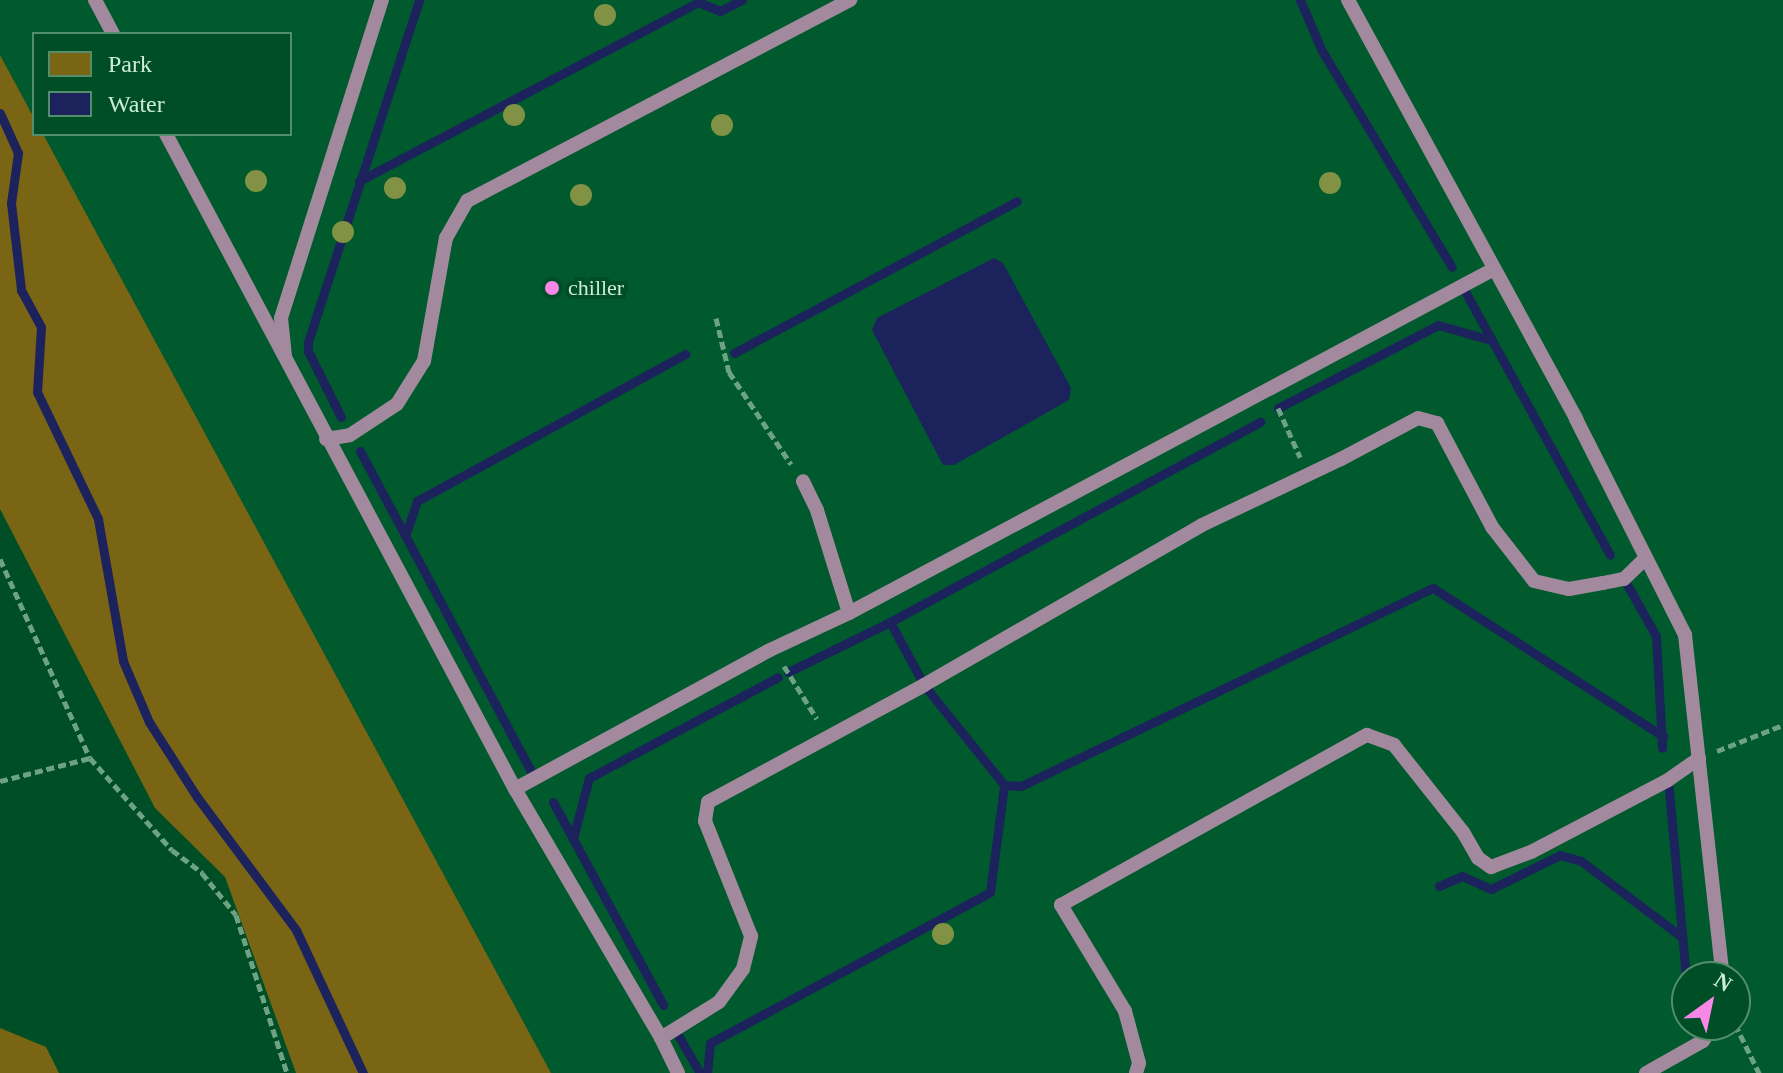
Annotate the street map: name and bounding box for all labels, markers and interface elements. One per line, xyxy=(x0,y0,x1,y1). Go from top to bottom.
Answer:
legend xyxy=(32,32,292,136)
text: Park xyxy=(108,51,152,77)
text: Water xyxy=(108,91,165,117)
place label: chiller xyxy=(568,275,624,301)
marker: chiller xyxy=(543,279,561,297)
north arrow xyxy=(1671,961,1751,1041)
text: N xyxy=(1710,967,1737,997)

